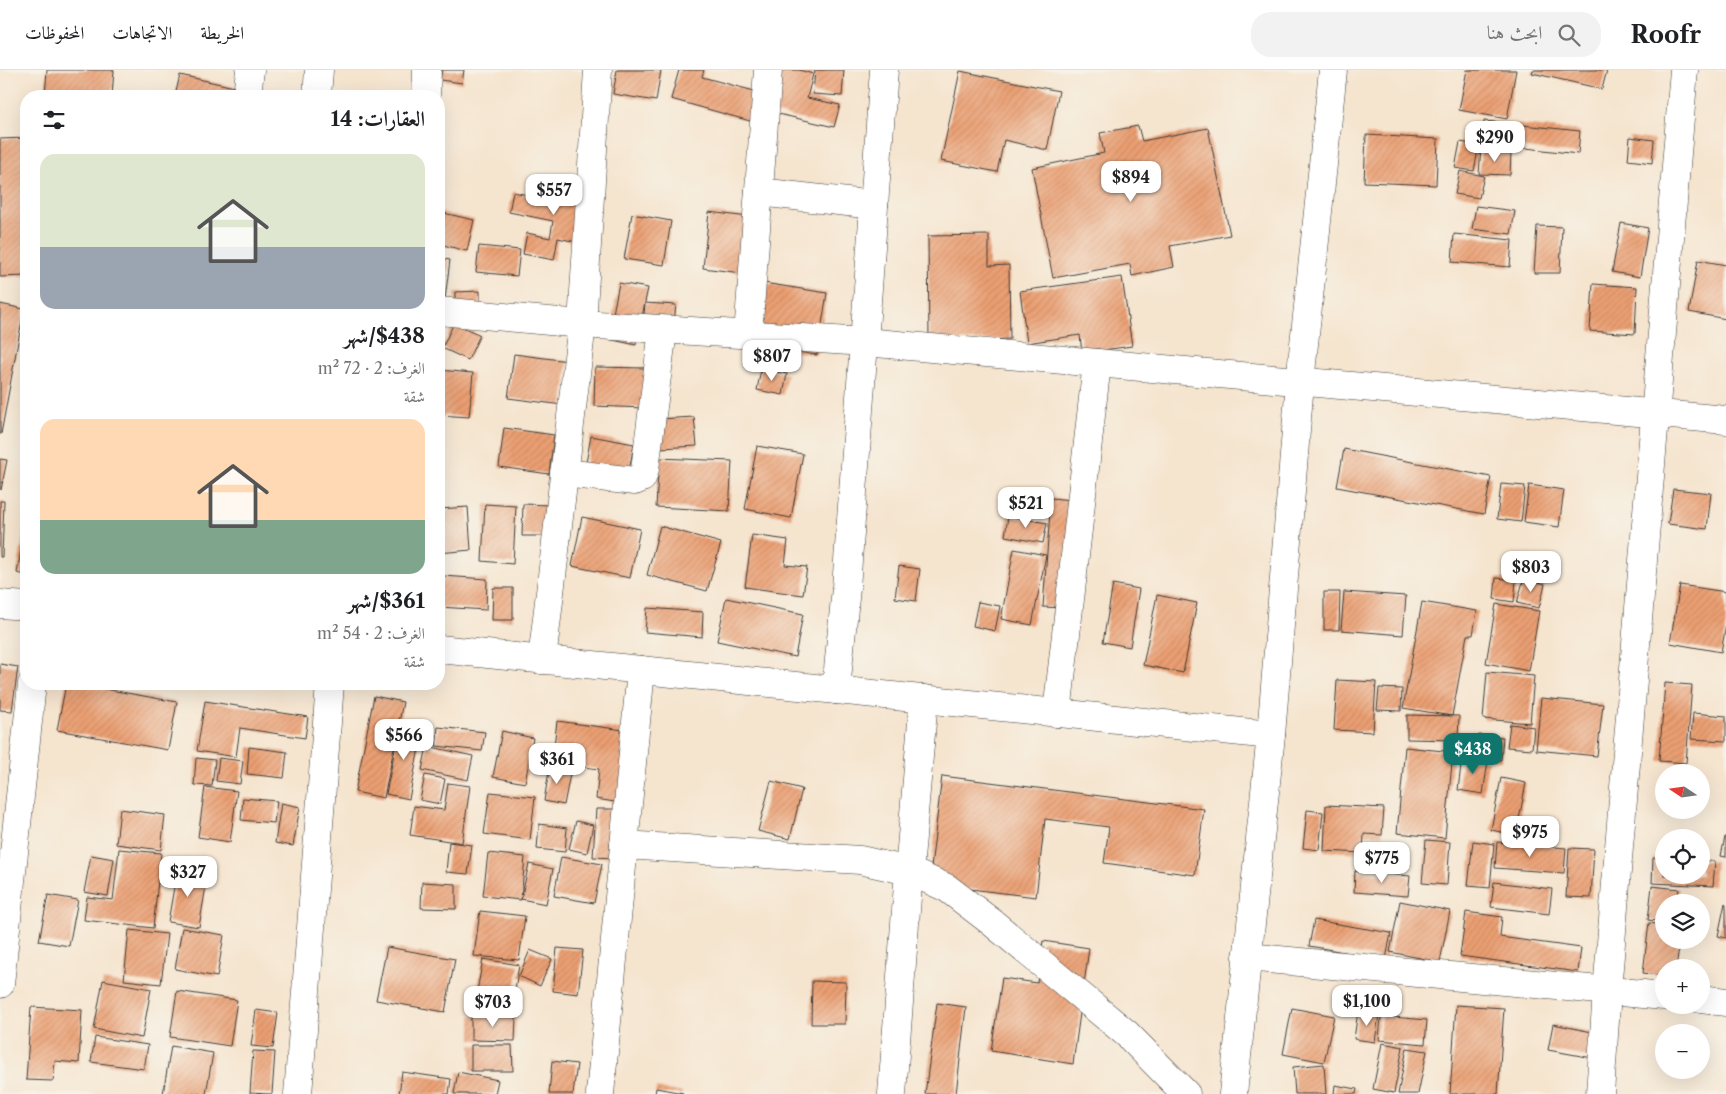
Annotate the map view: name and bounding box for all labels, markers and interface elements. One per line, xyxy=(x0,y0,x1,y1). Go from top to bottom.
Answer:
search box xyxy=(1251,12,1601,57)
text: Roofr xyxy=(1631,20,1701,49)
text: ابحث هنا xyxy=(1487,21,1543,44)
icon: search xyxy=(1555,21,1583,49)
text: المحفوظات xyxy=(25,22,84,44)
text: الاتجاهات xyxy=(112,22,172,44)
text: الخريطة xyxy=(200,22,244,44)
icon: filters xyxy=(40,106,68,134)
text: العقارات: 14 xyxy=(331,106,425,131)
pin: $290 xyxy=(1465,121,1525,163)
text: $290 xyxy=(1476,127,1514,147)
pin: $894 xyxy=(1101,160,1161,203)
text: $894 xyxy=(1112,167,1150,187)
pin: $557 xyxy=(524,174,584,216)
text: $557 xyxy=(537,180,571,200)
icon: home xyxy=(188,186,278,276)
text: $438/شهر xyxy=(344,323,425,348)
pin: $807 xyxy=(742,340,802,382)
text: $807 xyxy=(753,346,791,366)
text: الغرف: 2 · 72 m² xyxy=(318,358,425,378)
text: شقة xyxy=(404,386,425,406)
icon: home xyxy=(188,451,278,541)
pin: $521 xyxy=(996,486,1056,529)
text: $521 xyxy=(1009,493,1043,513)
pin: $803 xyxy=(1501,550,1561,593)
text: $803 xyxy=(1512,557,1550,577)
text: $361/شهر xyxy=(347,588,425,613)
text: الغرف: 2 · 54 m² xyxy=(317,623,425,643)
text: شقة xyxy=(404,651,425,671)
pin: $566 xyxy=(374,718,434,761)
text: $566 xyxy=(386,725,422,745)
pin: $438 xyxy=(1443,732,1503,775)
text: $438 xyxy=(1454,739,1492,759)
pin: $361 xyxy=(527,742,587,785)
text: $361 xyxy=(540,749,574,769)
north arrow xyxy=(1655,764,1710,819)
map controls xyxy=(1655,764,1710,1079)
pin: $975 xyxy=(1500,816,1560,858)
text: $975 xyxy=(1512,822,1548,842)
button: locate xyxy=(1655,829,1710,884)
pin: $775 xyxy=(1352,842,1412,884)
text: $775 xyxy=(1365,848,1399,868)
pin: $327 xyxy=(158,856,218,898)
text: $327 xyxy=(170,862,206,882)
button: layers xyxy=(1655,894,1710,949)
button: + xyxy=(1655,959,1710,1014)
pin: $1,100 xyxy=(1326,984,1408,1027)
pin: $703 xyxy=(463,986,523,1028)
text: $1,100 xyxy=(1343,991,1391,1011)
text: $703 xyxy=(475,992,511,1012)
button: − xyxy=(1655,1024,1710,1079)

